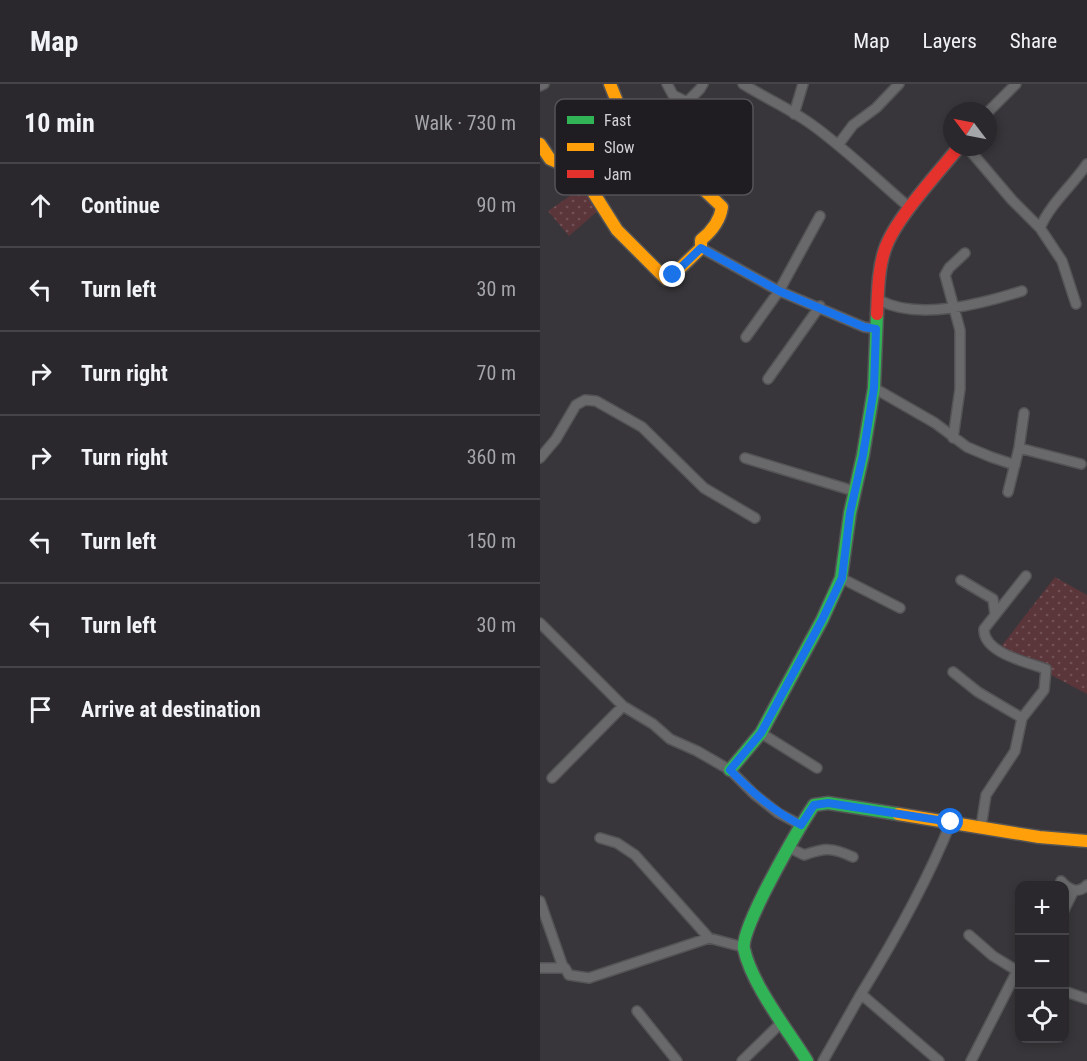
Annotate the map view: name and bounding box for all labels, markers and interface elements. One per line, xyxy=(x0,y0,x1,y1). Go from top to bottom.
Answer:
text: Map xyxy=(30,25,78,58)
text: Map xyxy=(853,29,890,53)
text: Layers xyxy=(923,29,977,53)
text: Share xyxy=(1010,29,1057,53)
legend xyxy=(555,99,753,195)
north arrow xyxy=(943,102,997,156)
text: 10 min xyxy=(24,108,95,138)
text: Walk · 730 m xyxy=(415,111,516,135)
text: Fast xyxy=(604,111,631,130)
text: Slow xyxy=(604,138,634,157)
text: Jam xyxy=(604,165,631,184)
icon: ahead xyxy=(24,189,57,222)
text: Continue xyxy=(81,193,160,218)
text: 90 m xyxy=(477,193,516,217)
route end xyxy=(659,261,685,287)
icon: left xyxy=(24,273,57,306)
text: Turn left xyxy=(81,277,156,302)
text: 30 m xyxy=(477,277,516,301)
icon: right xyxy=(24,357,57,390)
text: Turn right xyxy=(81,361,168,386)
text: 70 m xyxy=(477,361,516,385)
icon: right xyxy=(24,441,57,474)
text: Turn right xyxy=(81,445,168,470)
text: 360 m xyxy=(467,445,516,469)
icon: left xyxy=(24,525,57,558)
text: Turn left xyxy=(81,529,156,554)
text: 150 m xyxy=(467,529,516,553)
icon: left xyxy=(24,609,57,642)
text: Turn left xyxy=(81,613,156,638)
text: 30 m xyxy=(477,613,516,637)
icon: arrive xyxy=(24,693,57,726)
text: Arrive at destination xyxy=(81,697,261,722)
route start xyxy=(937,808,963,834)
map controls xyxy=(1015,881,1069,1043)
button: + xyxy=(1015,881,1069,935)
button: − xyxy=(1015,935,1069,989)
button: locate xyxy=(1015,989,1069,1043)

